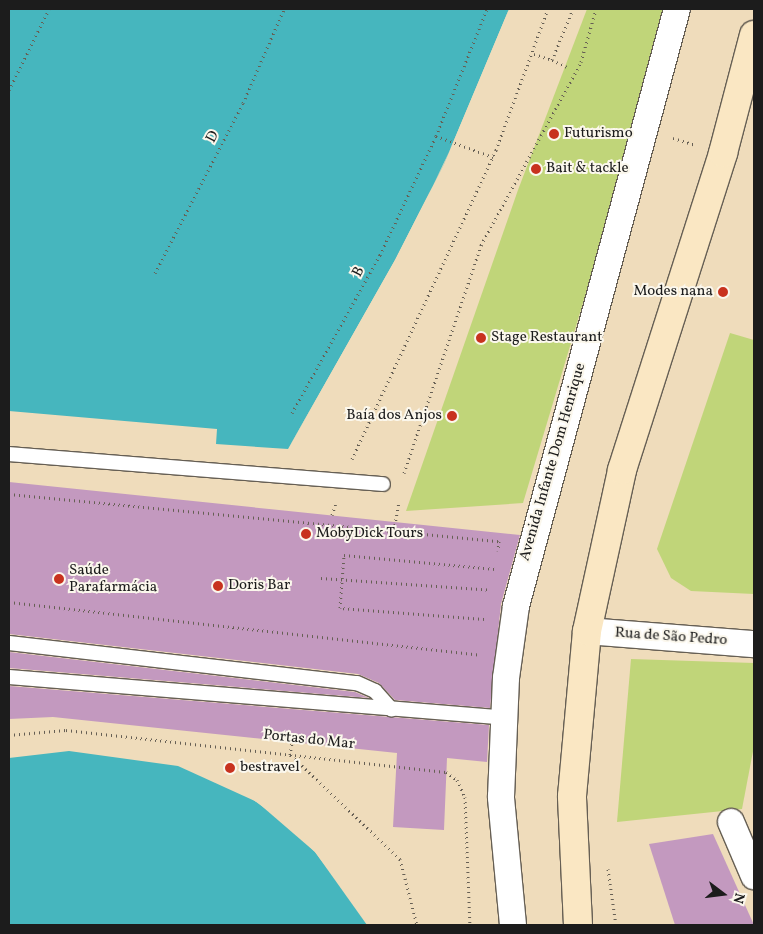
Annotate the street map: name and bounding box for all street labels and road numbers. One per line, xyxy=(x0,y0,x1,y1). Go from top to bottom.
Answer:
street label: D xyxy=(202,128,224,146)
street label: B xyxy=(349,264,369,280)
street label: Avenida Infante Dom Henrique xyxy=(516,361,590,563)
street label: Rua de São Pedro xyxy=(614,624,728,650)
street label: Portas do Mar xyxy=(262,726,356,754)

